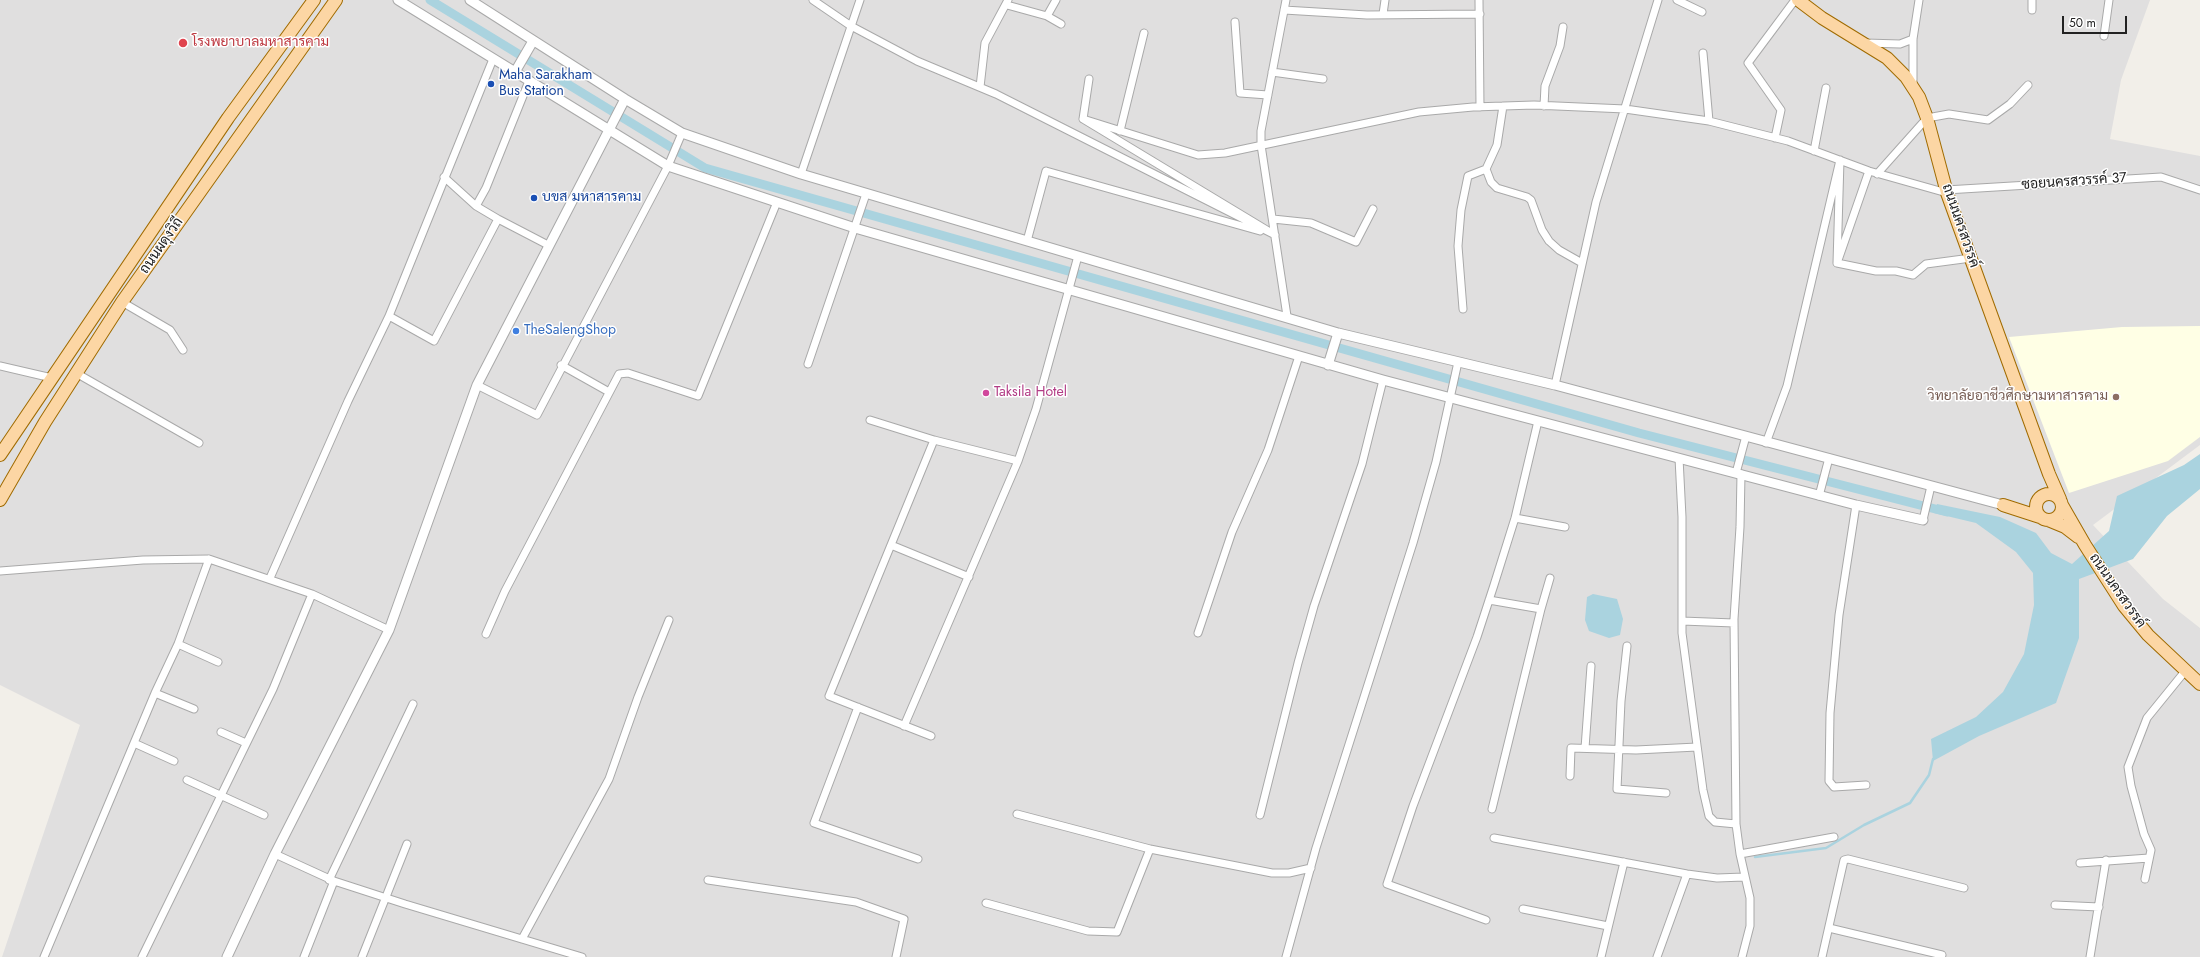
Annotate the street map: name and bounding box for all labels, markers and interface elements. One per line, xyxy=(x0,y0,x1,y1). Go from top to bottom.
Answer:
scale bar xyxy=(2064,8,2129,34)
text: 50 m xyxy=(2069,14,2096,32)
place label: โรงพยาบาลมหาสารคาม xyxy=(192,35,329,51)
marker: โรงพยาบาลมหาสารคาม xyxy=(177,37,189,49)
place label: Maha Sarakham Bus Station xyxy=(499,68,592,100)
marker: Maha Sarakham Bus Station xyxy=(486,79,496,89)
street label: ซอยนครสวรรค์ 37 xyxy=(2021,170,2127,194)
street label: ถนนนครสวรรค์ xyxy=(1938,182,1982,270)
place label: บขส มหาสารคาม xyxy=(542,190,641,206)
marker: บขส มหาสารคาม xyxy=(529,193,539,203)
street label: ถนนผดุงวิถี xyxy=(137,215,187,277)
place label: TheSalengShop xyxy=(524,323,616,339)
marker: TheSalengShop xyxy=(511,326,521,336)
place label: Taksila Hotel xyxy=(994,385,1067,401)
marker: Taksila Hotel xyxy=(981,388,991,398)
place label: วิทยาลัยอาชีวศึกษามหาสารคาม xyxy=(1927,389,2108,405)
marker: วิทยาลัยอาชีวศึกษามหาสารคาม xyxy=(2111,392,2121,402)
street label: ถนนนครสวรรค์ xyxy=(2085,550,2149,632)

